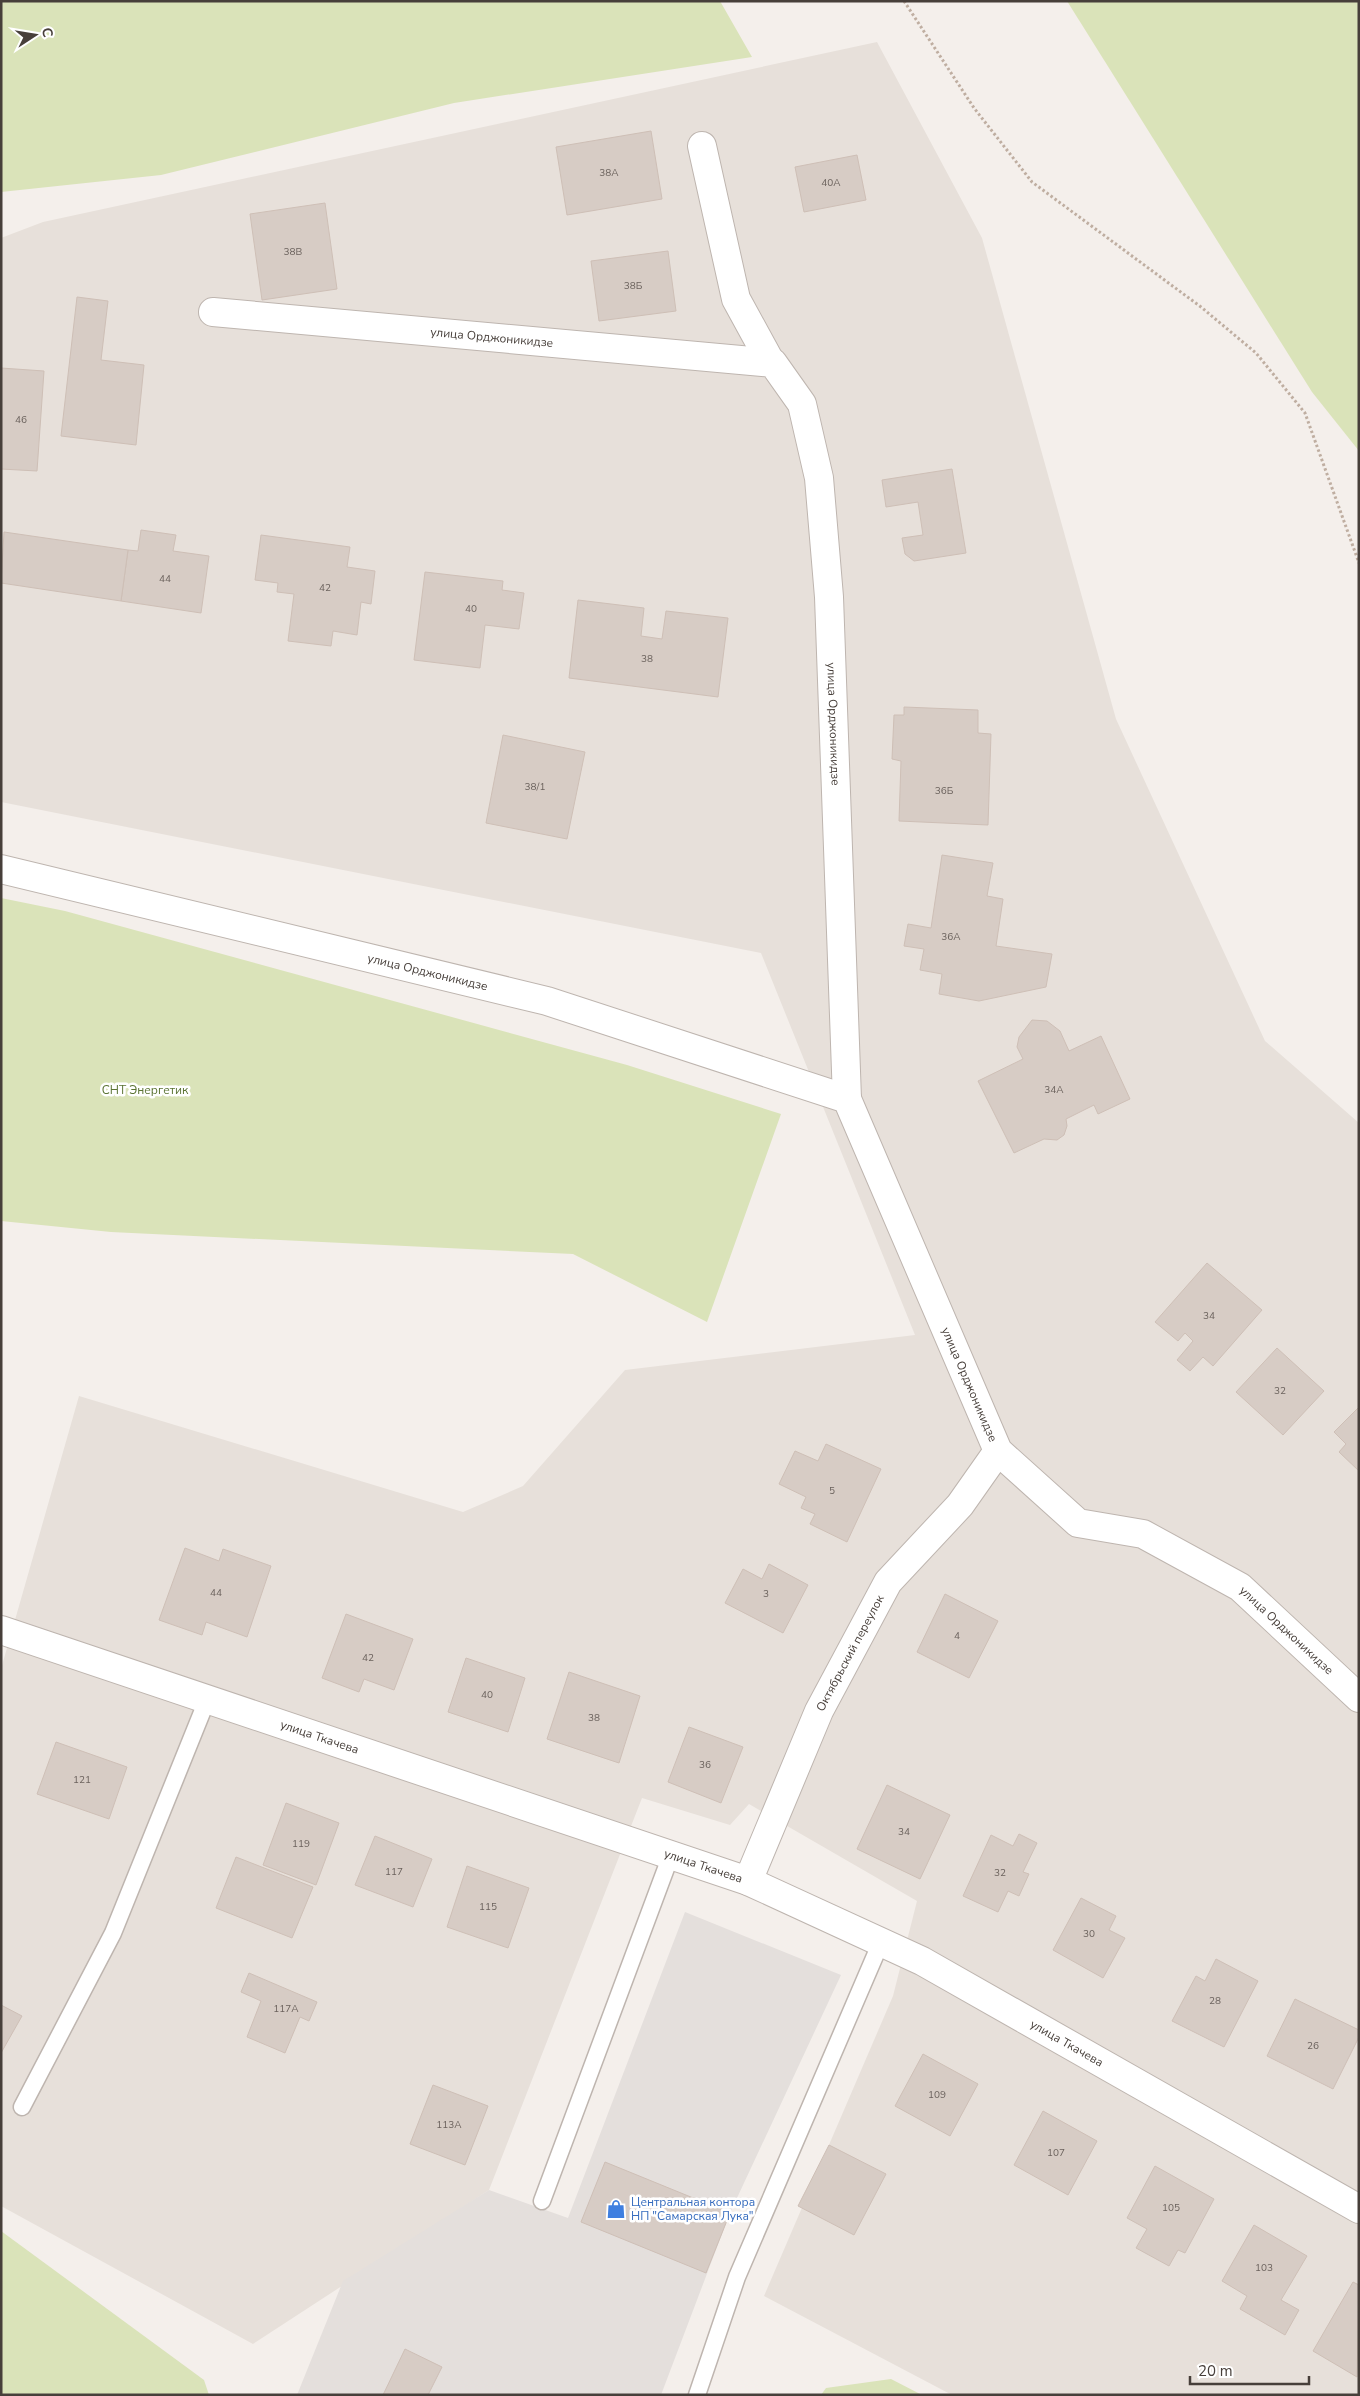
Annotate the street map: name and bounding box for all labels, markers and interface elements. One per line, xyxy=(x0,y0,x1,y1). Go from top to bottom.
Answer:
north arrow xyxy=(10,10,60,60)
text: С xyxy=(37,26,58,40)
house number: 38А xyxy=(599,166,619,180)
house number: 40А xyxy=(821,176,841,190)
house number: 38В xyxy=(284,245,303,259)
house number: 38Б xyxy=(624,279,643,293)
street label: улица Орджоникидзе xyxy=(430,324,554,351)
house number: 46 xyxy=(15,413,27,427)
house number: 44 xyxy=(159,572,171,586)
house number: 42 xyxy=(319,581,331,595)
house number: 40 xyxy=(465,602,477,616)
house number: 38 xyxy=(641,652,653,666)
street label: улица Орджоникидзе xyxy=(823,662,844,786)
house number: 38/1 xyxy=(525,780,545,794)
house number: 36Б xyxy=(935,784,954,798)
house number: 36А xyxy=(941,930,961,944)
street label: улица Орджоникидзе xyxy=(366,950,489,994)
park label: СНТ Энергетик xyxy=(102,1082,189,1098)
house number: 34А xyxy=(1044,1083,1064,1097)
house number: 34 xyxy=(1203,1309,1215,1323)
street label: улица Орджоникидзе xyxy=(938,1325,1001,1444)
house number: 32 xyxy=(1274,1384,1286,1398)
house number: 5 xyxy=(829,1484,835,1498)
street label: улица Орджоникидзе xyxy=(1236,1582,1337,1678)
house number: 44 xyxy=(210,1586,222,1600)
house number: 3 xyxy=(763,1587,769,1601)
street label: Октябрьский переулок xyxy=(812,1591,888,1714)
house number: 4 xyxy=(954,1629,960,1643)
house number: 42 xyxy=(362,1651,374,1665)
house number: 40 xyxy=(481,1688,493,1702)
house number: 38 xyxy=(588,1711,600,1725)
street label: улица Ткачева xyxy=(278,1716,361,1758)
house number: 36 xyxy=(699,1758,711,1772)
house number: 121 xyxy=(73,1773,91,1787)
house number: 34 xyxy=(898,1825,910,1839)
house number: 119 xyxy=(292,1837,310,1851)
street label: улица Ткачева xyxy=(662,1845,745,1887)
house number: 117 xyxy=(385,1865,403,1879)
house number: 32 xyxy=(994,1866,1006,1880)
house number: 115 xyxy=(479,1900,497,1914)
house number: 30 xyxy=(1083,1927,1095,1941)
house number: 28 xyxy=(1209,1994,1221,2008)
house number: 117А xyxy=(273,2002,299,2016)
street label: улица Ткачева xyxy=(1027,2016,1106,2070)
house number: 26 xyxy=(1307,2039,1319,2053)
house number: 109 xyxy=(928,2088,946,2102)
house number: 113А xyxy=(436,2118,462,2132)
house number: 107 xyxy=(1047,2146,1065,2160)
place label: Центральная контора НП "Самарская Лука" xyxy=(631,2194,755,2224)
shop icon: Центральная контора НП "Самарская Лука" xyxy=(605,2198,627,2220)
house number: 105 xyxy=(1162,2201,1180,2215)
house number: 103 xyxy=(1255,2261,1273,2275)
scale bar xyxy=(1190,2354,1309,2386)
text: 20 m xyxy=(1198,2361,1233,2381)

